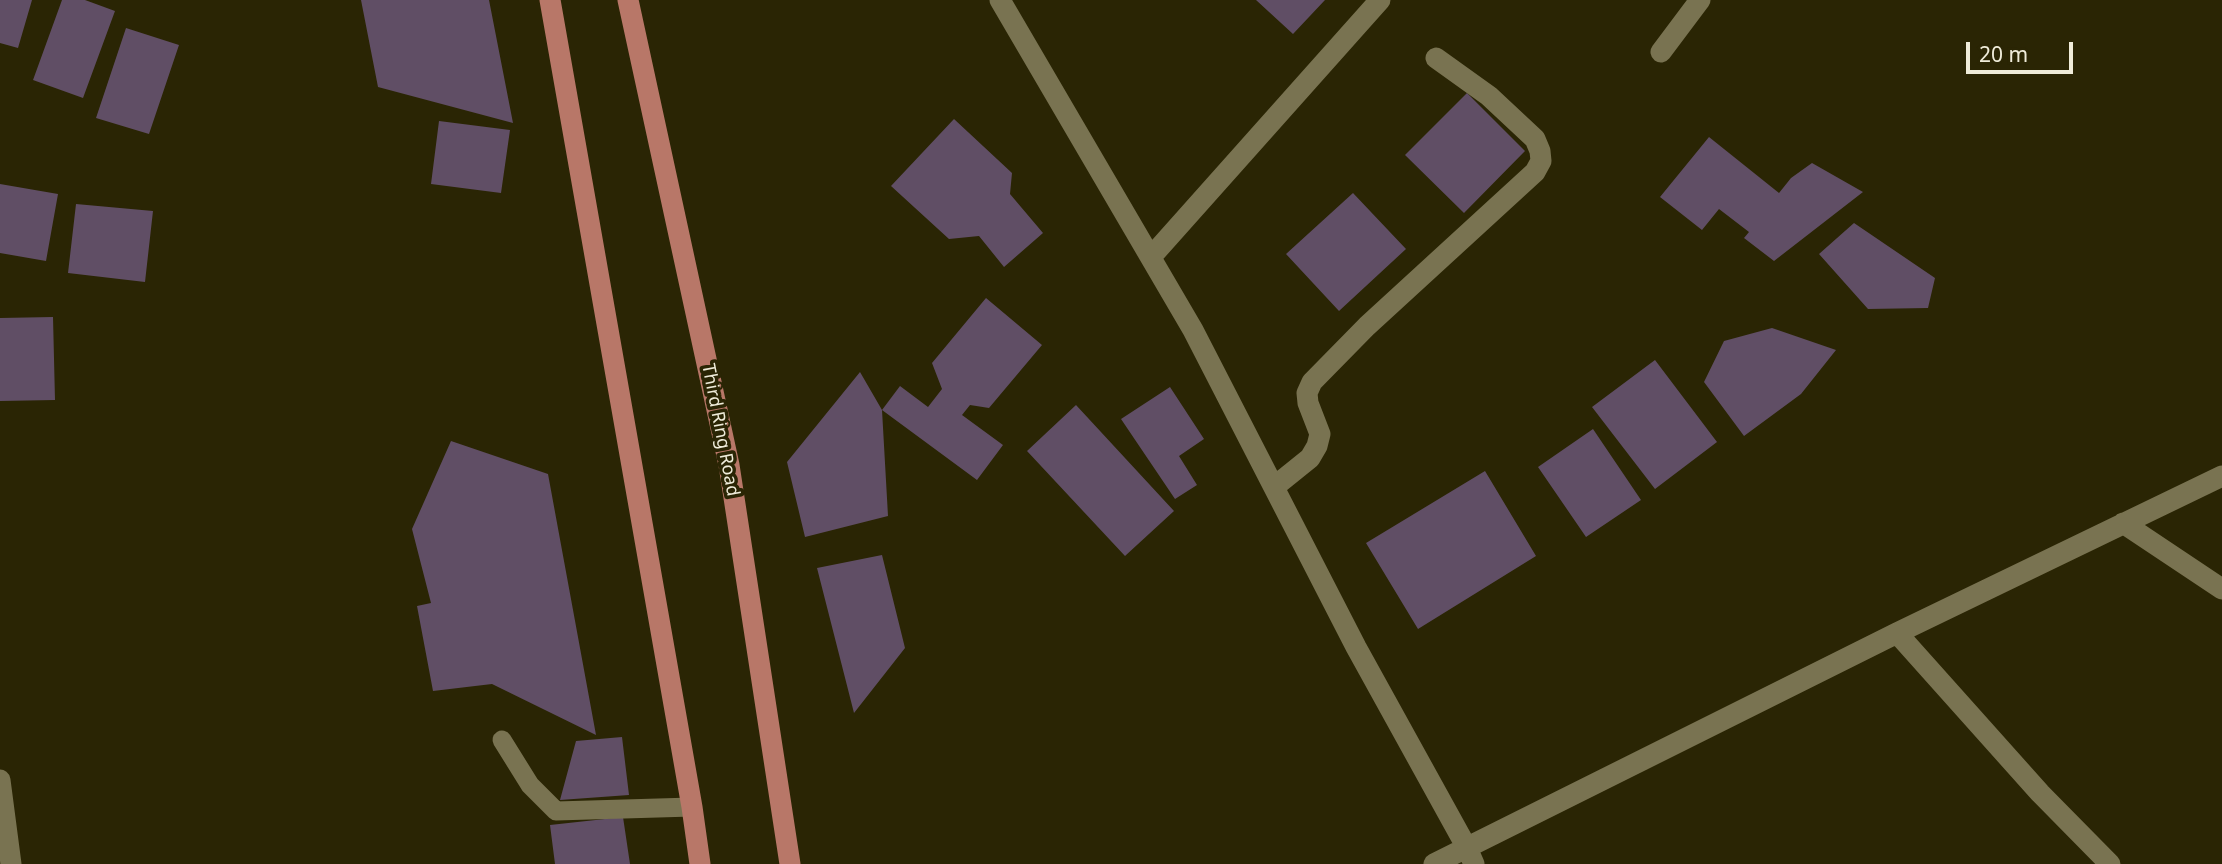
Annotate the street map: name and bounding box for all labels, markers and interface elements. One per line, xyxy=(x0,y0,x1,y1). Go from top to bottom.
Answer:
scale bar xyxy=(1970,28,2077,72)
text: 20 m xyxy=(1979,40,2028,68)
street label: Third Ring Road xyxy=(697,362,743,498)

